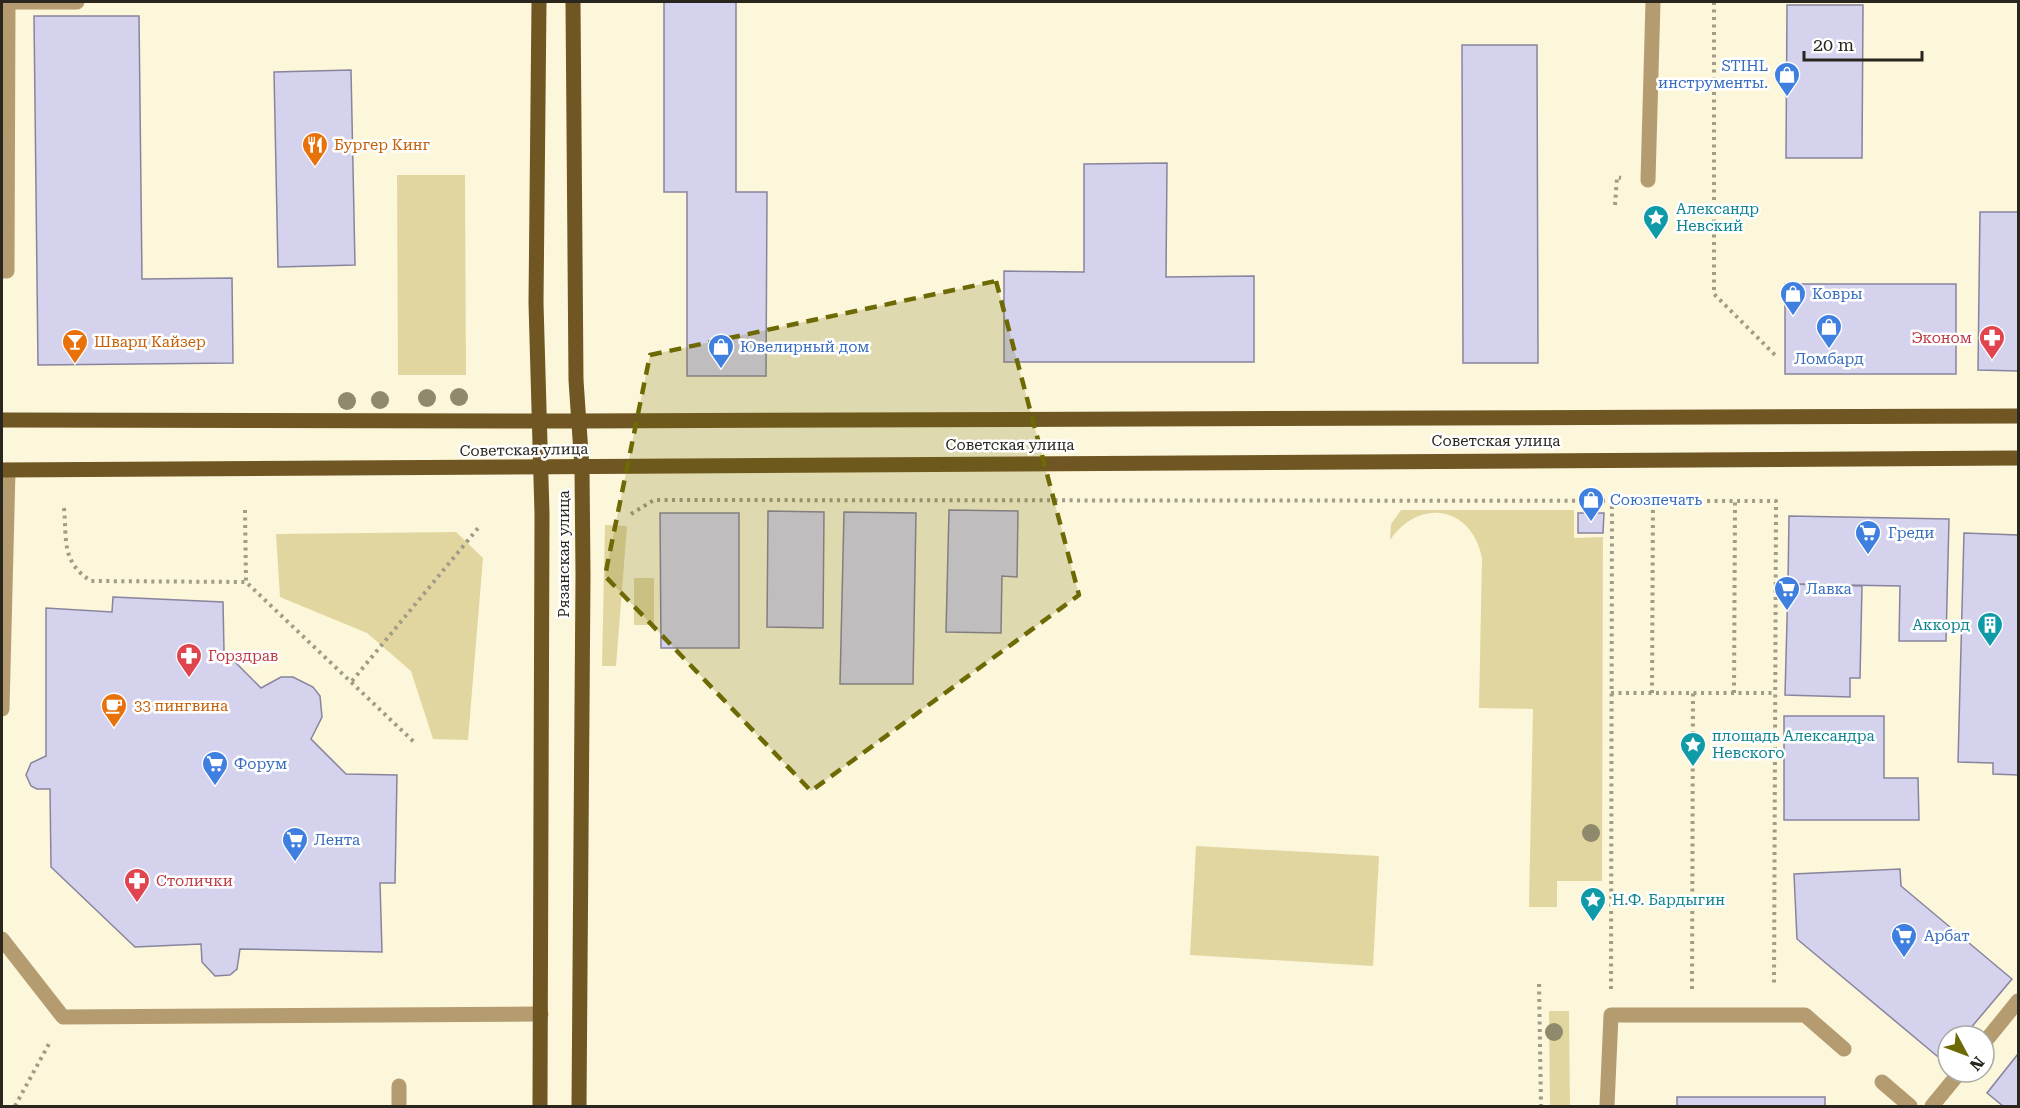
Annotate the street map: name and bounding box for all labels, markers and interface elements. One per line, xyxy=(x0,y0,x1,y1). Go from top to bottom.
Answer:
scale bar xyxy=(1804,24,1922,62)
text: 20 m xyxy=(1813,34,1854,55)
place label: STIHL инструменты. xyxy=(1658,57,1768,92)
shop icon: STIHL инструменты. xyxy=(1772,60,1802,98)
restaurant icon: Бургер Кинг xyxy=(300,130,330,168)
place label: Бургер Кинг xyxy=(334,136,430,154)
place label: Александр Невский xyxy=(1676,200,1759,235)
place icon: Александр Невский xyxy=(1641,203,1671,241)
shop icon: Ковры xyxy=(1778,279,1808,317)
place label: Ковры xyxy=(1812,285,1863,303)
shop icon: Ломбард xyxy=(1814,312,1844,350)
pharmacy icon: Эконом xyxy=(1977,323,2007,361)
bar icon: Шварц Кайзер xyxy=(60,327,90,365)
place label: Эконом xyxy=(1911,329,1972,347)
shop icon: Ювелирный дом xyxy=(706,332,736,370)
place label: Шварц Кайзер xyxy=(94,333,206,351)
place label: Ювелирный дом xyxy=(740,338,870,356)
place label: Ломбард xyxy=(1794,350,1864,368)
street label: Советская улица xyxy=(1432,432,1560,450)
street label: Советская улица xyxy=(946,436,1074,454)
street label: Советская улица xyxy=(459,440,589,460)
shop icon: Союзпечать xyxy=(1576,485,1606,523)
street label: Рязанская улица xyxy=(555,490,573,618)
place label: Союзпечать xyxy=(1610,491,1702,509)
supermarket icon: Греди xyxy=(1853,518,1883,556)
place label: Греди xyxy=(1888,524,1934,542)
supermarket icon: Лавка xyxy=(1772,574,1802,612)
place label: Лавка xyxy=(1806,580,1852,598)
building icon: Аккорд xyxy=(1975,610,2005,648)
place label: Аккорд xyxy=(1913,616,1971,634)
pharmacy icon: Горздрав xyxy=(174,641,204,679)
place label: Горздрав xyxy=(208,647,278,665)
cafe icon: 33 пингвина xyxy=(99,691,129,729)
place label: 33 пингвина xyxy=(134,697,228,715)
place label: площадь Александра Невского xyxy=(1712,727,1875,762)
place icon: площадь Александра Невского xyxy=(1678,730,1708,768)
supermarket icon: Форум xyxy=(200,749,230,787)
place label: Форум xyxy=(234,755,287,773)
supermarket icon: Лента xyxy=(280,825,310,863)
place label: Лента xyxy=(314,831,360,849)
pharmacy icon: Столички xyxy=(122,866,152,904)
place label: Столички xyxy=(156,872,233,890)
place icon: Н.Ф. Бардыгин xyxy=(1578,885,1608,923)
place label: Н.Ф. Бардыгин xyxy=(1612,891,1725,909)
supermarket icon: Арбат xyxy=(1889,921,1919,959)
place label: Арбат xyxy=(1924,927,1970,945)
north arrow xyxy=(1936,1024,1996,1084)
text: N xyxy=(1966,1053,1988,1074)

